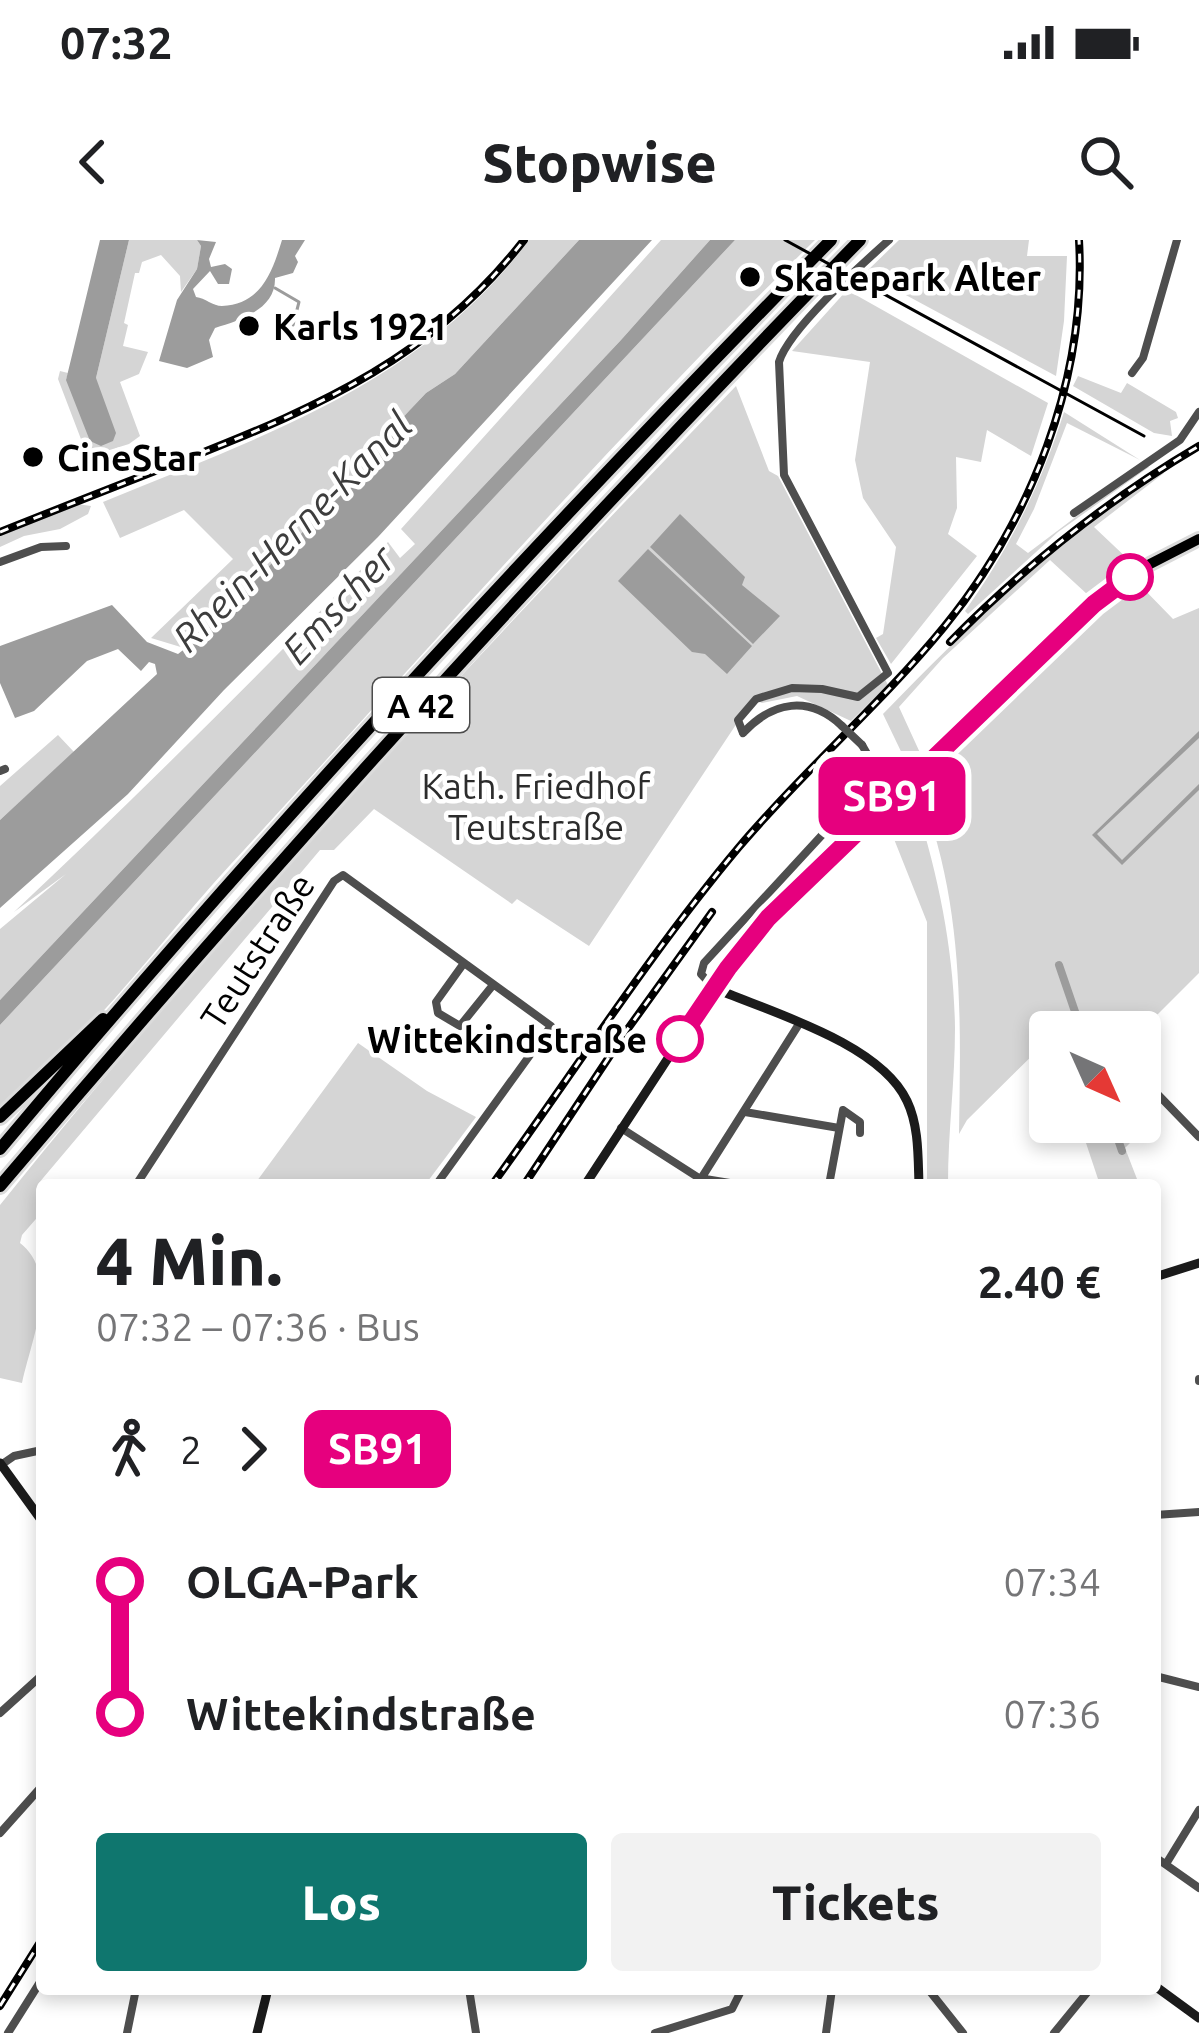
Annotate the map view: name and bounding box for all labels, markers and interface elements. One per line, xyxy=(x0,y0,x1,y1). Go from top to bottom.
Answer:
text: 07:32 xyxy=(60,17,173,68)
icon: back xyxy=(60,129,126,195)
icon: search xyxy=(1073,129,1139,195)
text: Stopwise xyxy=(482,132,717,192)
place label: Skatepark Alter xyxy=(774,257,1041,298)
marker: Skatepark Alter xyxy=(737,264,763,290)
place label: Karls 1921 xyxy=(273,306,449,347)
marker: Karls 1921 xyxy=(236,313,262,339)
water label: Rhein-Herne-Kanal xyxy=(164,403,420,659)
place label: CineStar xyxy=(57,437,202,478)
marker: CineStar xyxy=(20,444,46,470)
water label: Emscher xyxy=(273,536,404,671)
unlabelled marker xyxy=(1108,555,1152,599)
road number: A 42 xyxy=(373,678,469,732)
line badge: SB91 xyxy=(808,757,976,835)
park label: Kath. Friedhof Teutstraße xyxy=(421,765,651,847)
text: SB91 xyxy=(842,772,942,819)
street label: Teutstraße xyxy=(192,866,322,1036)
north arrow xyxy=(1029,1011,1161,1143)
map controls xyxy=(1029,1011,1161,1143)
marker: Wittekindstraße xyxy=(658,1017,702,1061)
place label: Wittekindstraße xyxy=(367,1019,647,1060)
text: 4 Min. xyxy=(96,1223,282,1297)
text: 2.40 € xyxy=(978,1256,1101,1307)
text: 07:32 – 07:36 · Bus xyxy=(96,1305,420,1348)
icon: walk xyxy=(96,1416,162,1482)
icon: forward xyxy=(220,1416,286,1482)
text: SB91 xyxy=(328,1425,427,1472)
text: 2 xyxy=(180,1428,202,1471)
text: OLGA-Park xyxy=(186,1556,419,1607)
text: 07:34 xyxy=(1003,1560,1101,1603)
text: Wittekindstraße xyxy=(186,1688,536,1739)
text: 07:36 xyxy=(1003,1692,1101,1735)
button: Los xyxy=(96,1833,587,1971)
button: Tickets xyxy=(611,1833,1101,1971)

